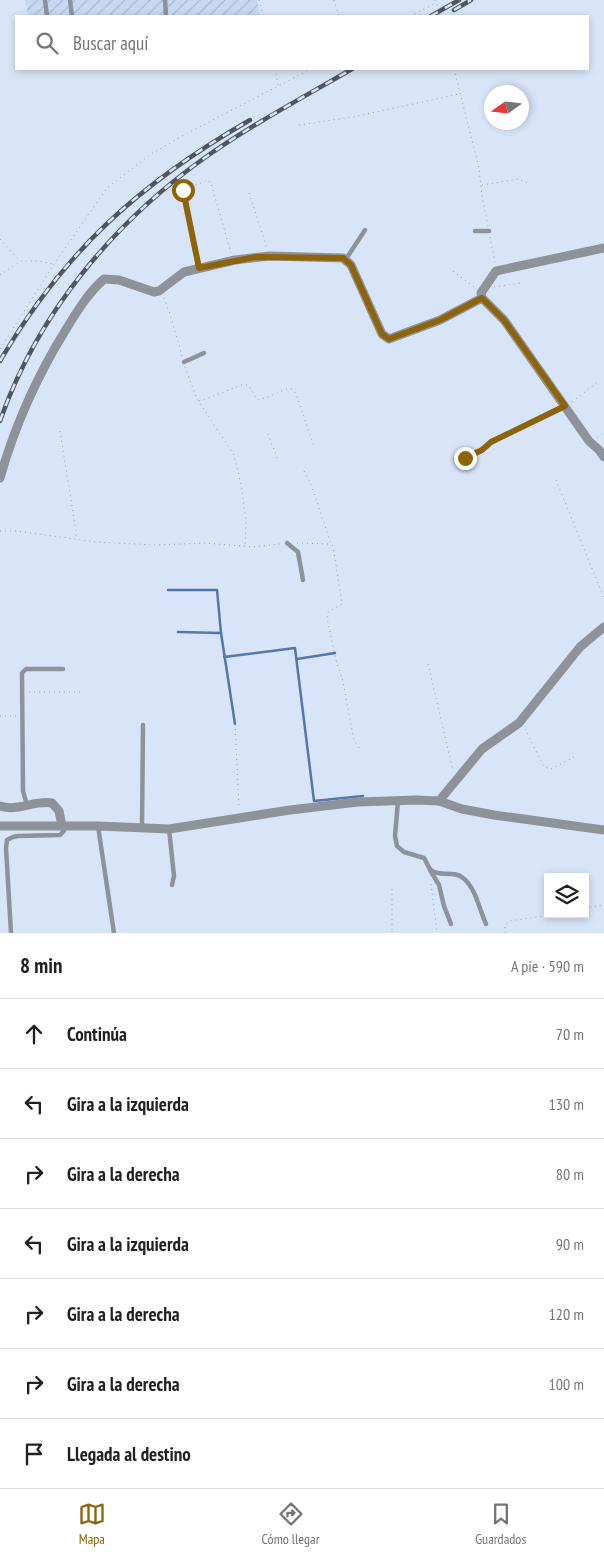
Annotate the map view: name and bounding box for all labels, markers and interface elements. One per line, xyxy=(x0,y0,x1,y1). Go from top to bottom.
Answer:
search box xyxy=(15,15,589,70)
icon: search xyxy=(33,29,61,57)
text: Buscar aquí xyxy=(73,31,148,55)
north arrow xyxy=(484,85,529,130)
route start xyxy=(172,179,195,202)
route end xyxy=(454,447,477,470)
map controls xyxy=(544,873,589,918)
button: layers xyxy=(544,873,589,918)
text: 8 min xyxy=(20,952,62,979)
text: A pie · 590 m xyxy=(511,956,584,976)
icon: ahead xyxy=(20,1020,48,1048)
text: Continúa xyxy=(67,1022,127,1046)
text: 70 m xyxy=(556,1024,584,1044)
icon: left xyxy=(20,1090,48,1118)
text: Gira a la izquierda xyxy=(67,1092,189,1116)
text: 130 m xyxy=(549,1094,584,1114)
icon: right xyxy=(20,1160,48,1188)
text: Gira a la derecha xyxy=(67,1162,180,1186)
text: 80 m xyxy=(556,1164,584,1184)
icon: left xyxy=(20,1230,48,1258)
text: Gira a la izquierda xyxy=(67,1232,189,1256)
text: 90 m xyxy=(556,1234,584,1254)
icon: right xyxy=(20,1300,48,1328)
text: Gira a la derecha xyxy=(67,1302,180,1326)
text: 120 m xyxy=(549,1304,584,1324)
icon: right xyxy=(20,1370,48,1398)
text: Gira a la derecha xyxy=(67,1372,180,1396)
text: 100 m xyxy=(549,1374,584,1394)
icon: arrive xyxy=(20,1440,48,1468)
text: Llegada al destino xyxy=(67,1442,191,1466)
tab: Mapa xyxy=(78,1500,106,1548)
tab: Cómo llegar xyxy=(262,1500,319,1548)
tab: Guardados xyxy=(475,1500,526,1548)

